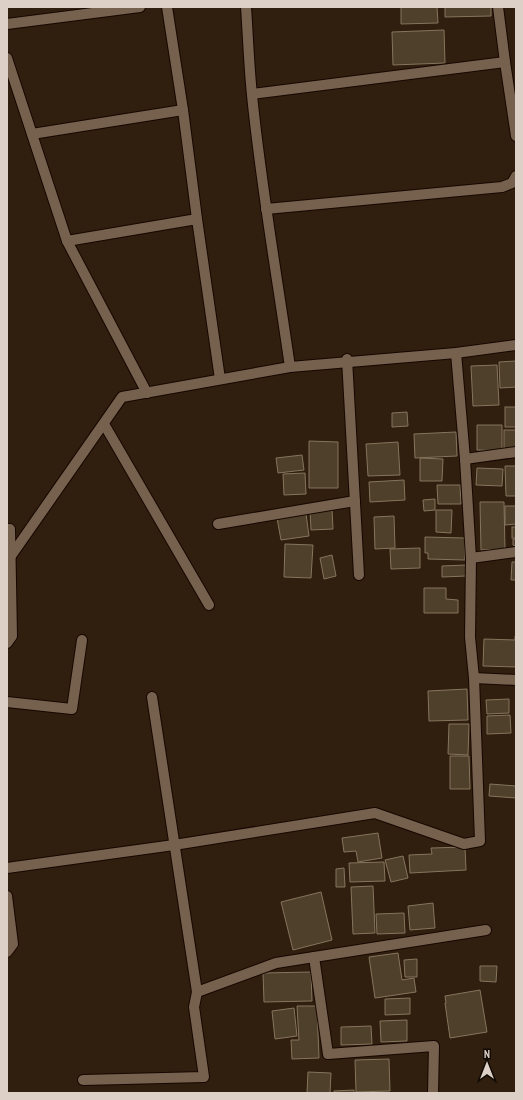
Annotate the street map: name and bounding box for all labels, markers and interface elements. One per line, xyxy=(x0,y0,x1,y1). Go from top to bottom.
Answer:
north arrow xyxy=(467,1044,507,1084)
text: N xyxy=(484,1047,490,1061)

